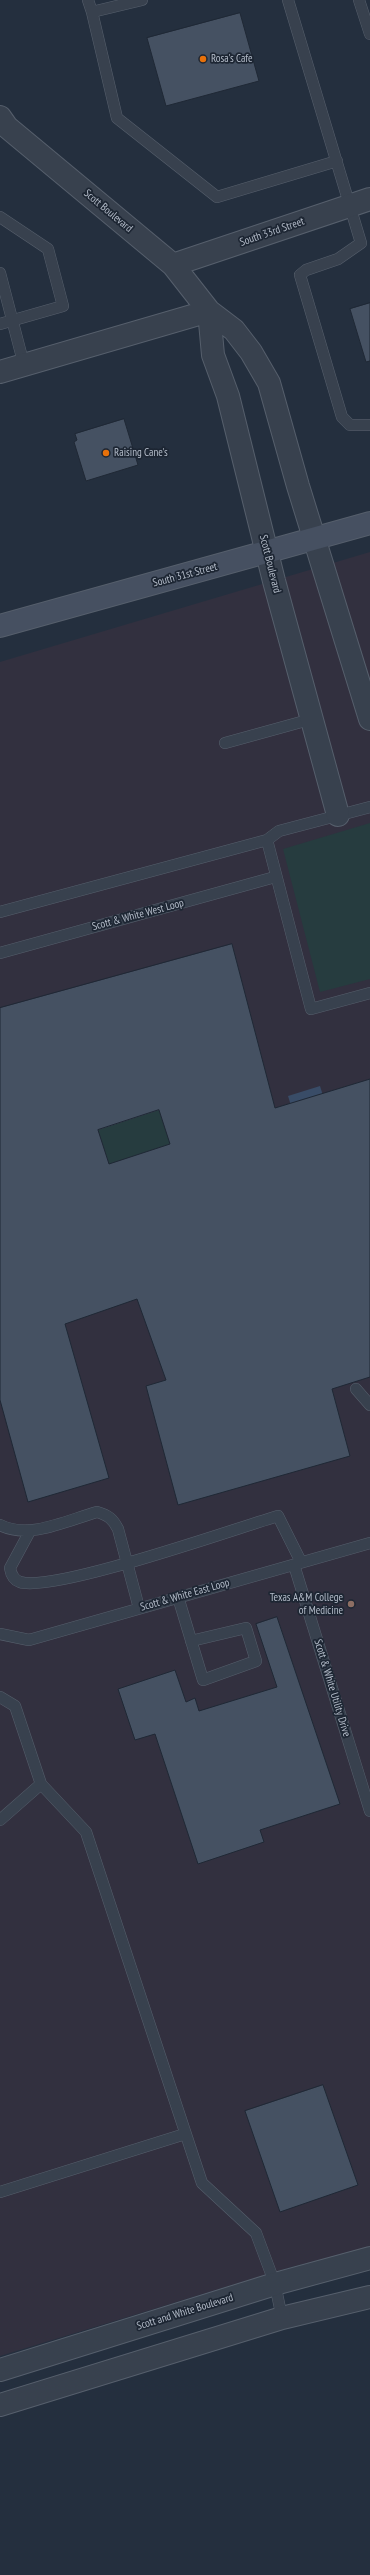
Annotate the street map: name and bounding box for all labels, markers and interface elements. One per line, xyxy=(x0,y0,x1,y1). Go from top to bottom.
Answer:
place label: Rosa's Cafe xyxy=(211,52,253,66)
marker: Rosa's Cafe xyxy=(198,54,208,64)
street label: Scott Boulevard xyxy=(81,187,135,235)
street label: South 33rd Street xyxy=(238,215,306,249)
place label: Raising Cane's xyxy=(114,446,168,460)
marker: Raising Cane's xyxy=(101,448,111,458)
street label: Scott Boulevard xyxy=(256,533,284,595)
street label: South 31st Street xyxy=(151,560,219,590)
street label: Scott & White West Loop xyxy=(91,896,185,934)
street label: Scott & White East Loop xyxy=(139,1576,231,1614)
place label: Texas A&M College of Medicine xyxy=(270,1591,343,1617)
marker: Texas A&M College of Medicine xyxy=(346,1599,356,1609)
street label: Scott & White Utility Drive xyxy=(311,1638,353,1738)
street label: Scott and White Boulevard xyxy=(135,2291,235,2333)

